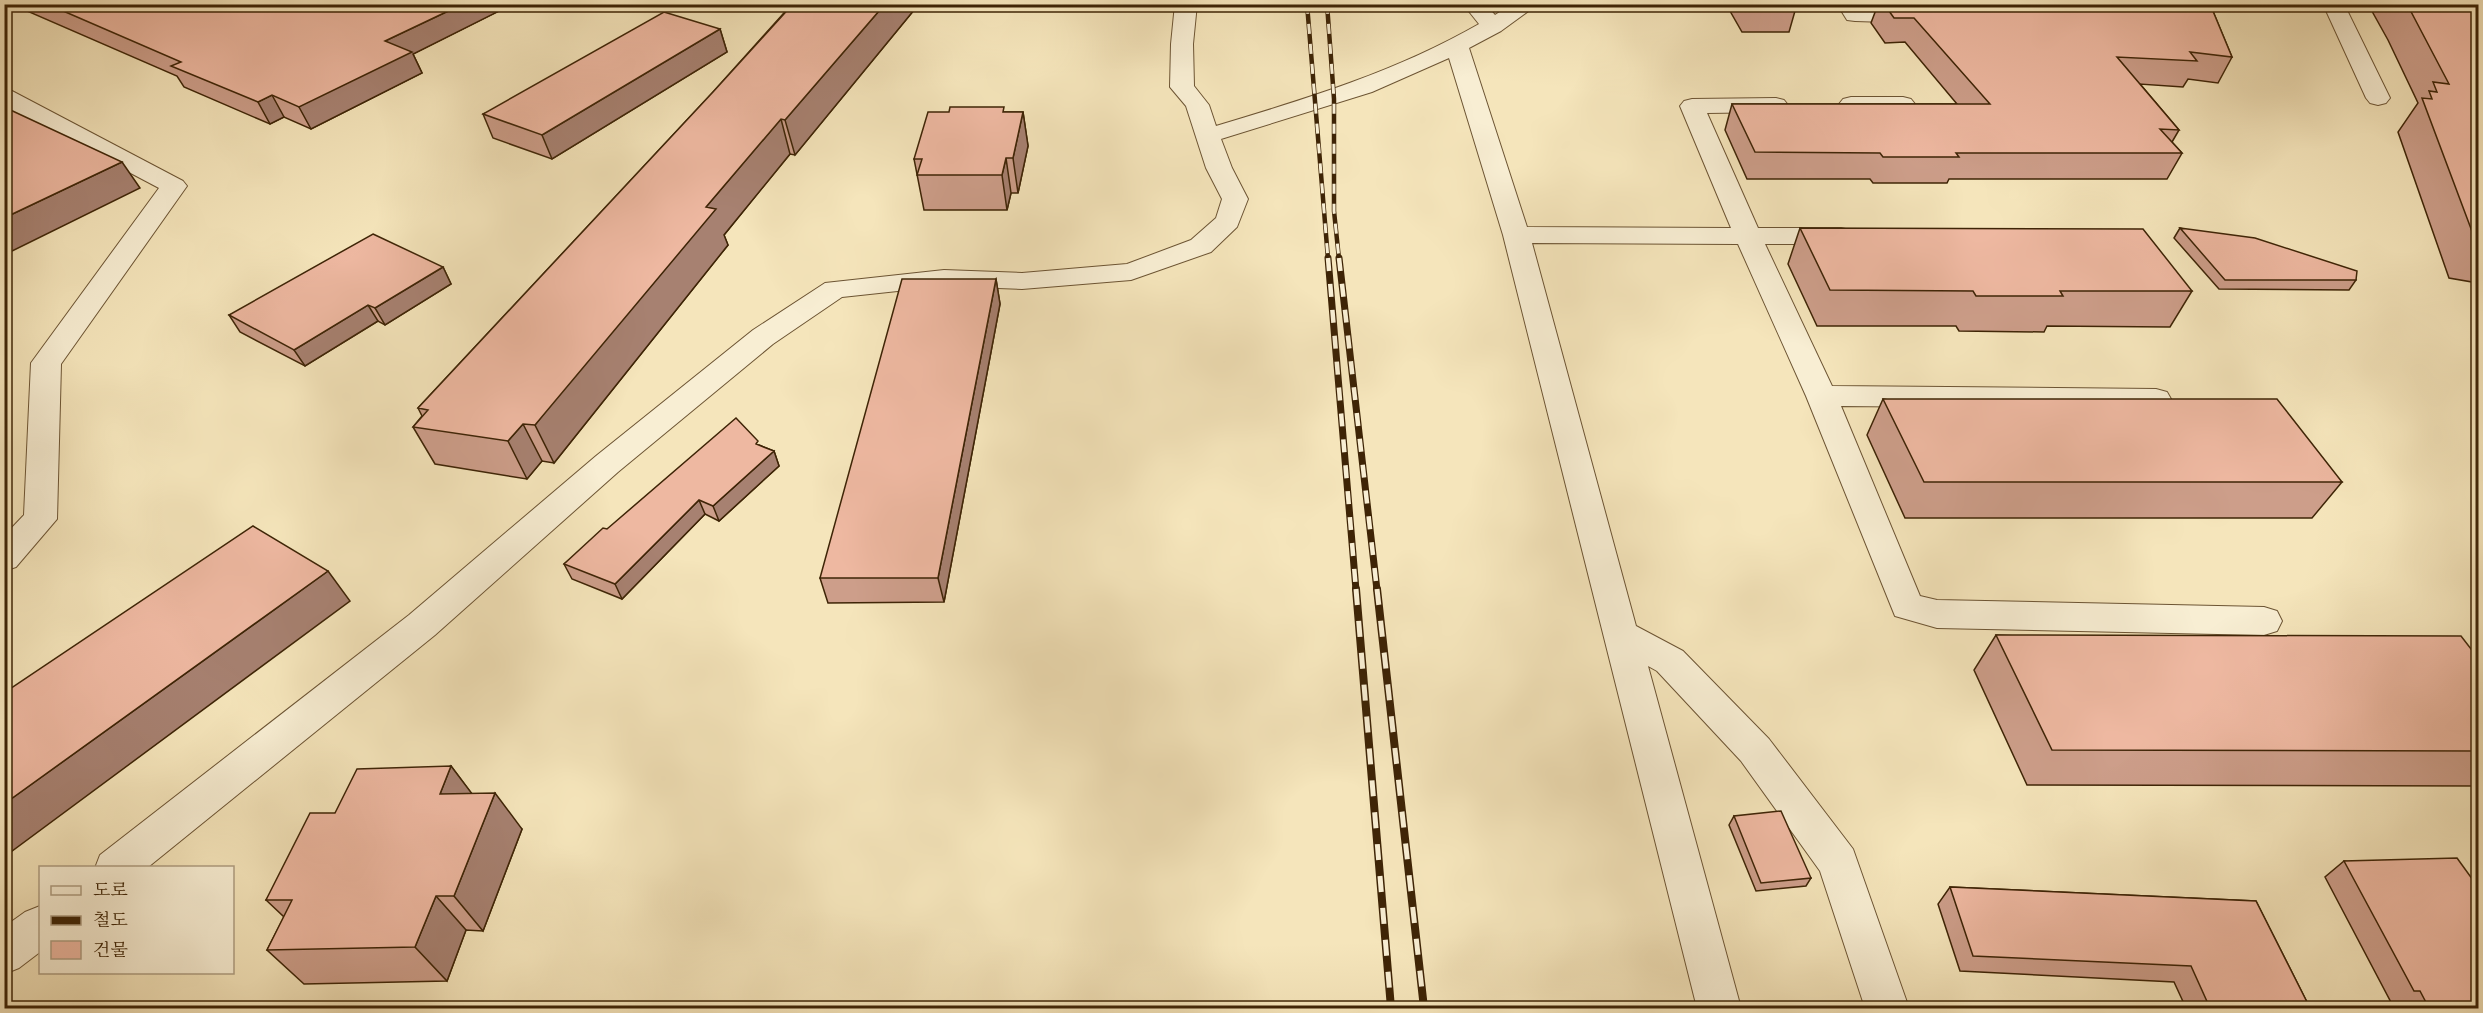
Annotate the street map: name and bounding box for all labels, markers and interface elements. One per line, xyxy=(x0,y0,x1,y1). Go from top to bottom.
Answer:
legend xyxy=(39,866,234,974)
text: 도로 xyxy=(93,879,128,905)
text: 철도 xyxy=(93,909,128,935)
text: 건물 xyxy=(93,939,128,965)

